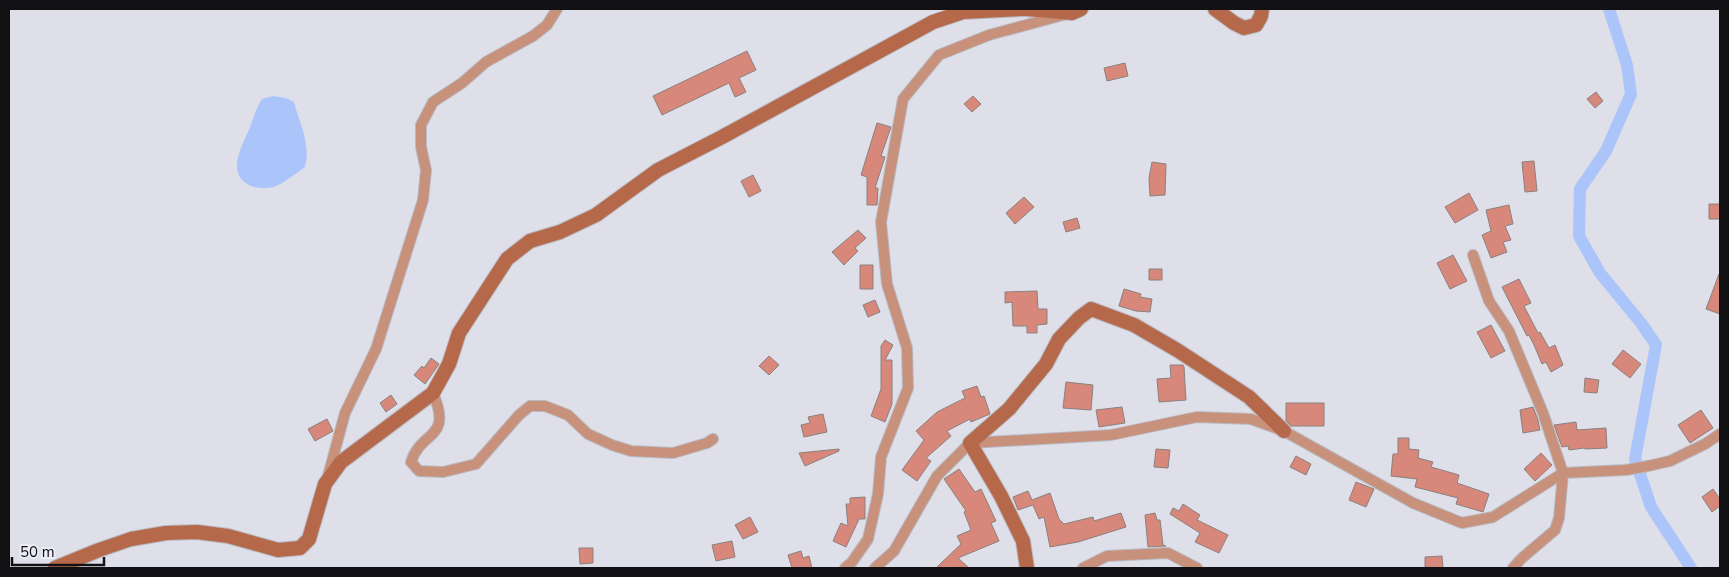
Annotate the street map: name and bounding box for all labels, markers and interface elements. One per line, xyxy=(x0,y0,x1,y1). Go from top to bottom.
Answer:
scale bar xyxy=(12,534,105,566)
text: 50 m xyxy=(20,542,55,562)

